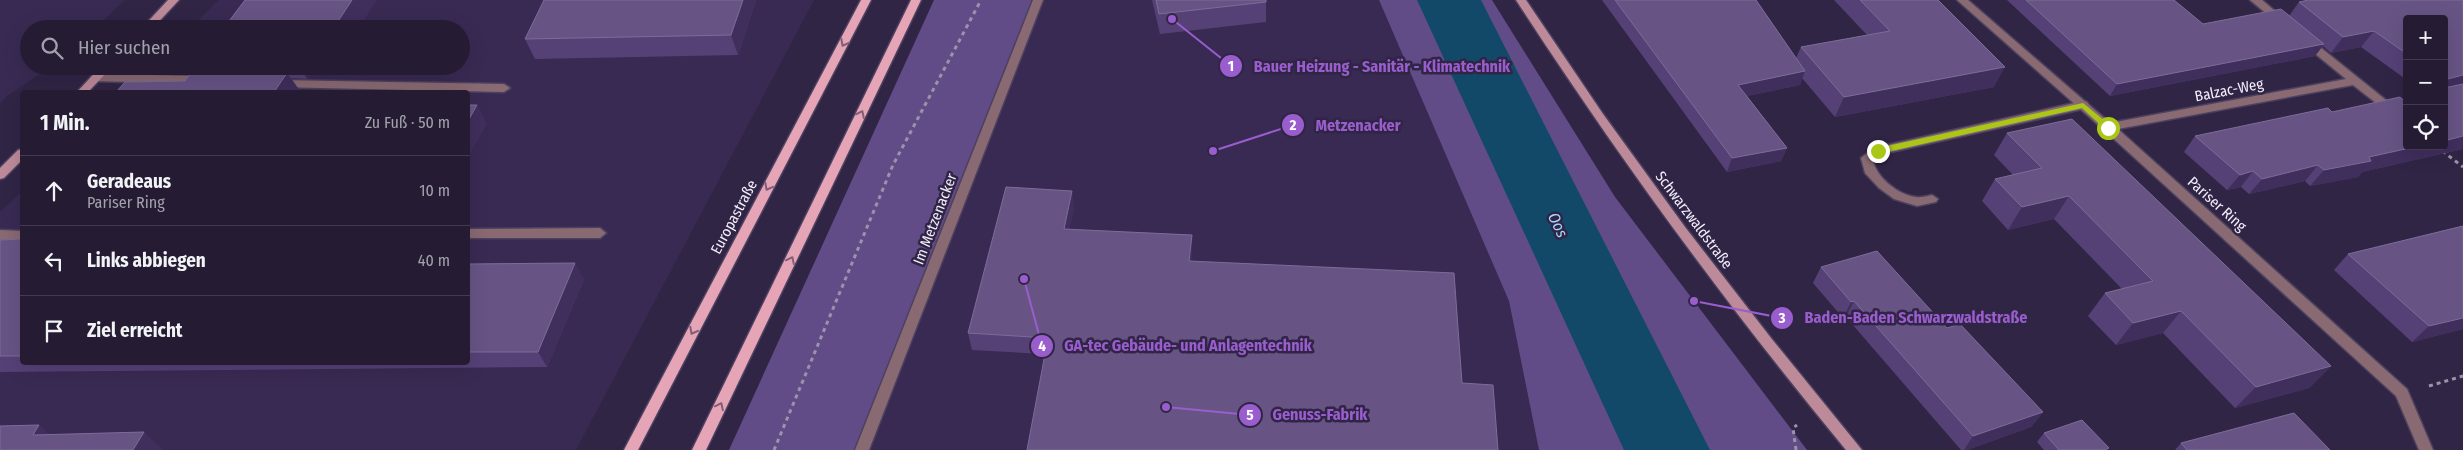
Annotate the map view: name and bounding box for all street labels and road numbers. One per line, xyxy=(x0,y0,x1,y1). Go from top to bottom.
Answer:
street label: Balzac-Weg xyxy=(2193,75,2265,105)
street label: Schwarzwaldstraße xyxy=(1651,168,1737,272)
street label: Im Metzenacker xyxy=(909,170,961,267)
street label: Pariser Ring xyxy=(2184,173,2250,235)
street label: Europastraße xyxy=(707,177,761,257)

